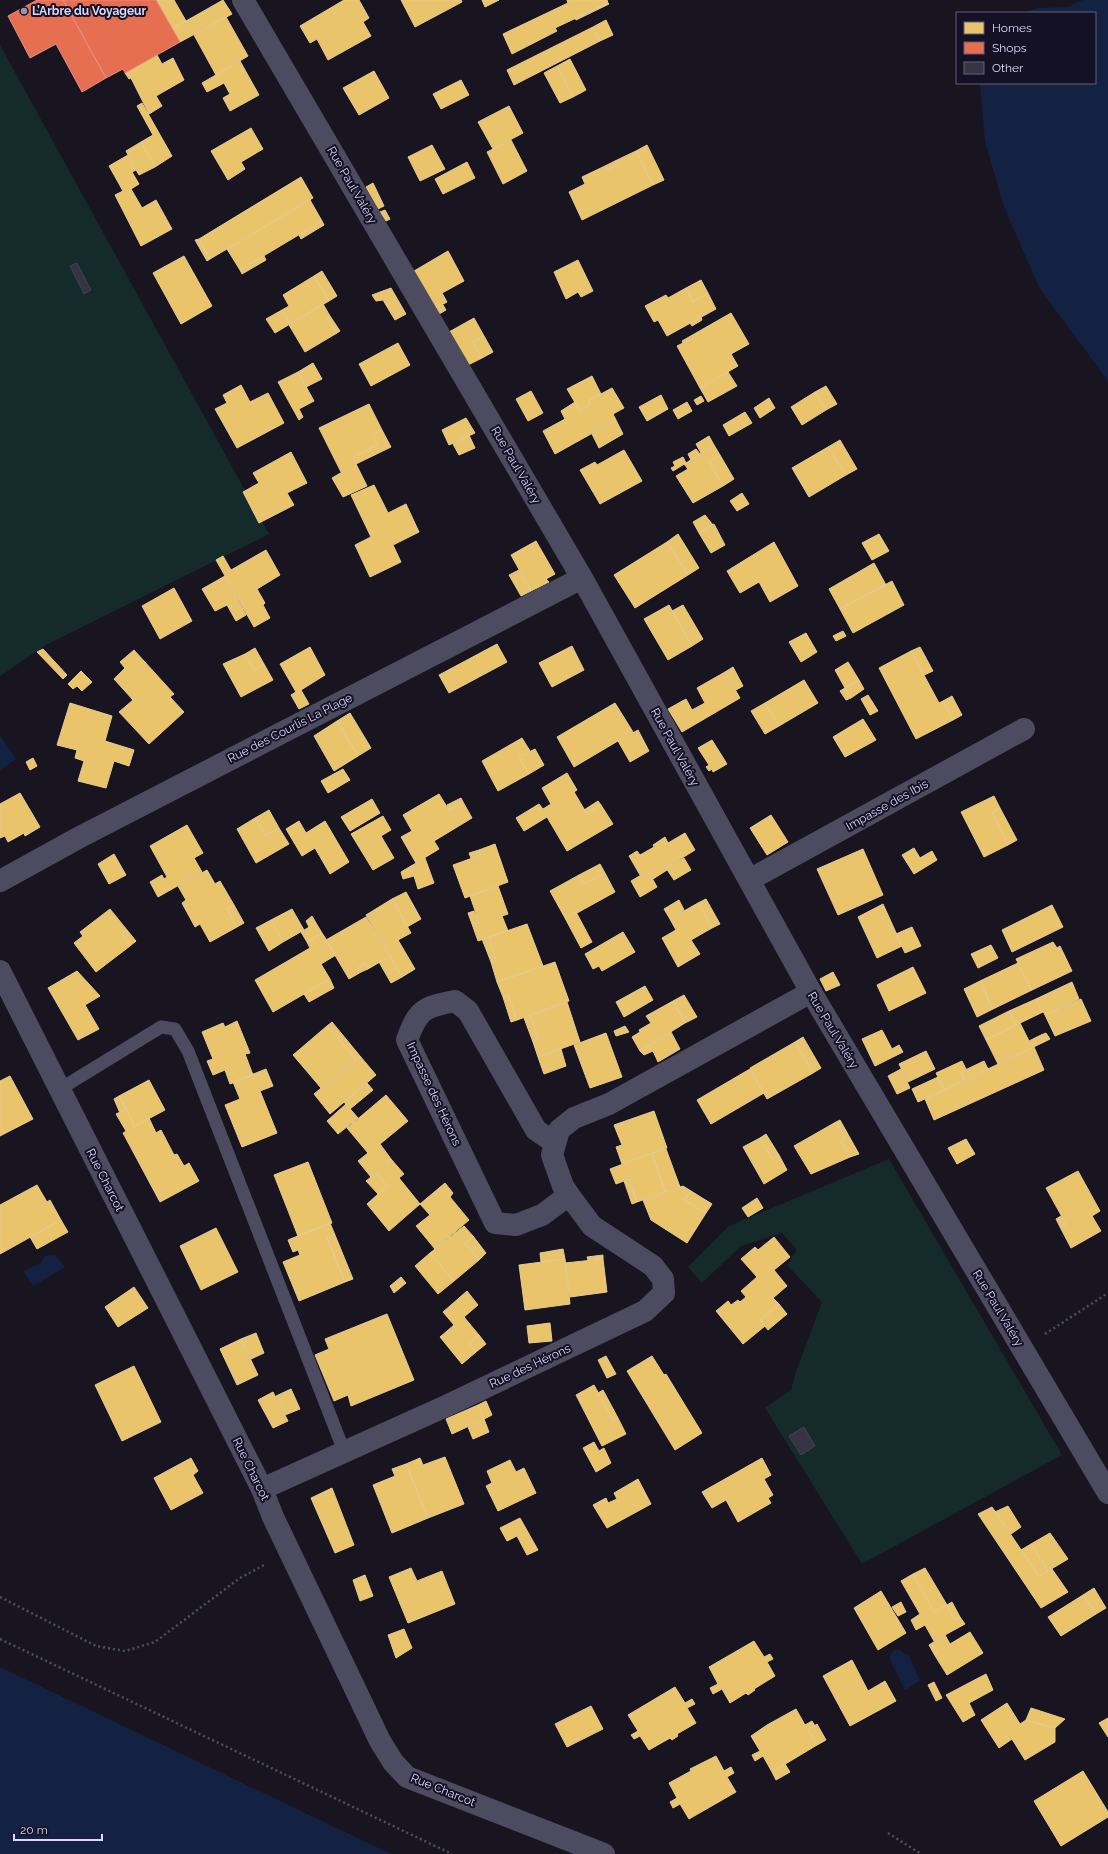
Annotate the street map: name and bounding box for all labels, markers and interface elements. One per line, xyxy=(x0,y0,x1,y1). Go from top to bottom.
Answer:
place label: L’Arbre du Voyageur xyxy=(32,4,147,18)
marker: L’Arbre du Voyageur xyxy=(19,6,29,16)
legend xyxy=(956,12,1096,84)
text: Homes xyxy=(992,21,1032,35)
text: Shops xyxy=(992,41,1027,55)
text: Other xyxy=(992,61,1024,75)
street label: Rue Paul Valéry xyxy=(324,144,380,226)
street label: Rue Paul Valéry xyxy=(488,424,544,506)
street label: Rue des Courlis La Plage xyxy=(225,690,355,766)
street label: Rue Paul Valéry xyxy=(648,706,702,789)
street label: Impasse des Ibis xyxy=(843,777,931,833)
street label: Rue Paul Valéry xyxy=(805,989,862,1071)
street label: Impasse des Hérons xyxy=(404,1040,464,1148)
street label: Rue Charcot xyxy=(83,1146,127,1214)
street label: Rue Paul Valéry xyxy=(970,1267,1027,1349)
street label: Rue des Hérons xyxy=(487,1341,573,1391)
street label: Rue Charcot xyxy=(230,1435,272,1503)
street label: Rue Charcot xyxy=(409,1771,477,1809)
scale bar xyxy=(14,1816,102,1842)
text: 20 m xyxy=(20,1823,48,1837)

